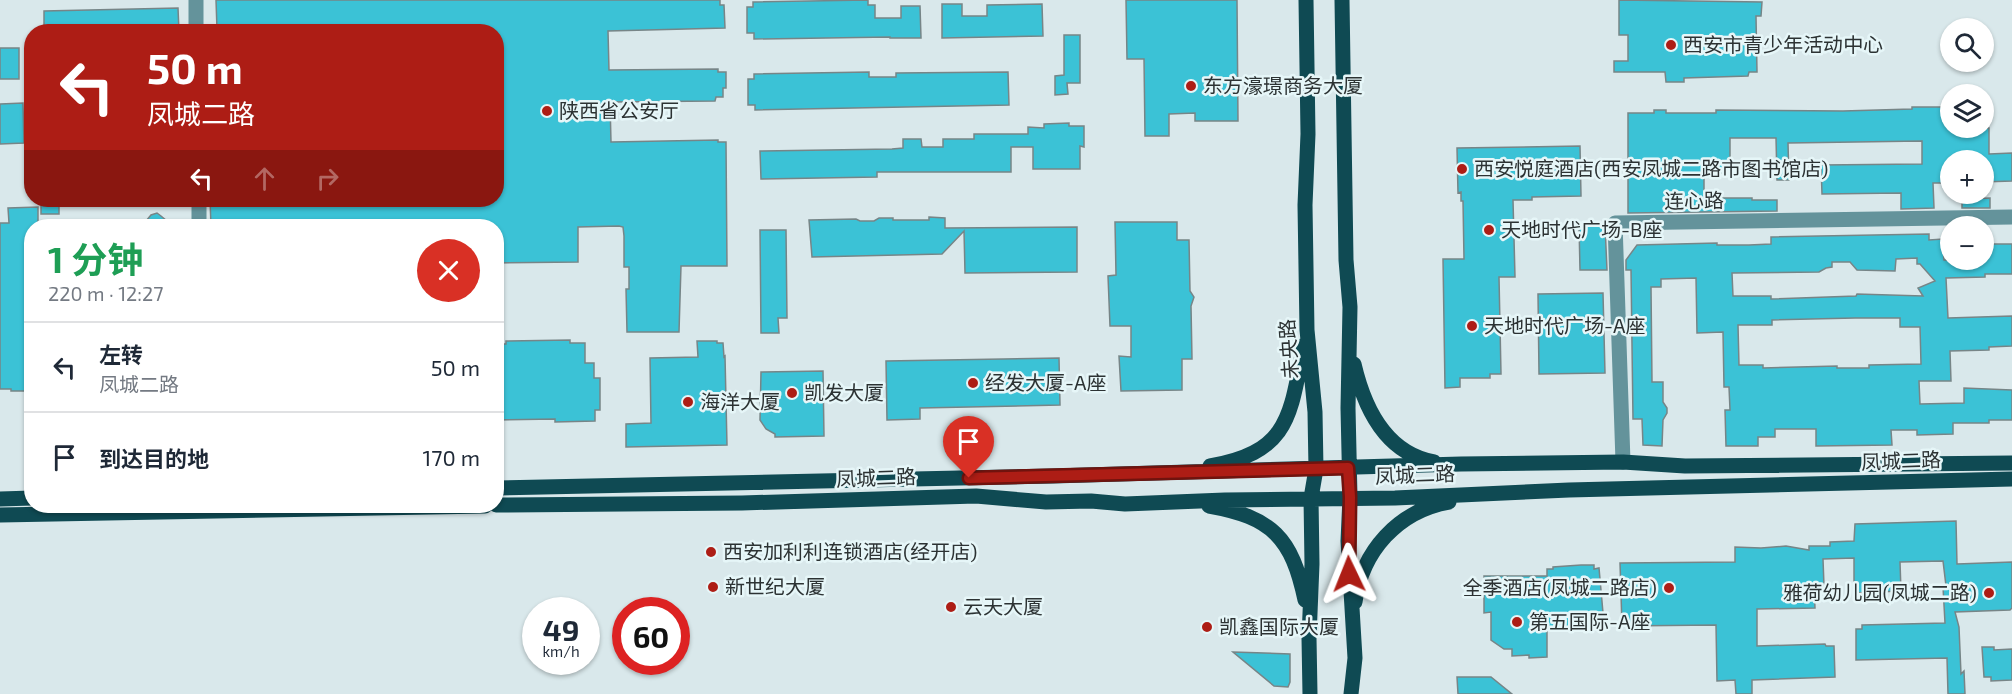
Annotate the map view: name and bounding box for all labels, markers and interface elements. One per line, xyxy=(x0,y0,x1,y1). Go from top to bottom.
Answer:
map controls xyxy=(1940,18,1994,270)
button: search xyxy=(1940,18,1994,72)
place label: 西安市青少年活动中心 xyxy=(1683,32,1883,56)
marker: 西安市青少年活动中心 xyxy=(1664,38,1678,52)
text: 50 m xyxy=(147,42,243,92)
icon: left xyxy=(48,48,126,126)
place label: 东方濠璟商务大厦 xyxy=(1203,73,1363,97)
marker: 东方濠璟商务大厦 xyxy=(1184,79,1198,93)
button: layers xyxy=(1940,84,1994,138)
text: 凤城二路 xyxy=(147,97,255,129)
place label: 陕西省公安厅 xyxy=(559,98,679,122)
marker: 陕西省公安厅 xyxy=(540,104,554,118)
button: + xyxy=(1940,150,1994,204)
place label: 西安悦庭酒店(西安凤城二路市图书馆店) xyxy=(1474,156,1828,180)
icon: left xyxy=(185,162,218,195)
icon: ahead xyxy=(248,162,281,195)
icon: right xyxy=(311,162,344,195)
marker: 西安悦庭酒店(西安凤城二路市图书馆店) xyxy=(1455,162,1469,176)
street label: 连心路 xyxy=(1664,187,1724,213)
button: − xyxy=(1940,216,1994,270)
place label: 天地时代广场-B座 xyxy=(1501,217,1662,241)
marker: 天地时代广场-B座 xyxy=(1482,223,1496,237)
text: 1 分钟 xyxy=(48,237,143,280)
button: close xyxy=(417,239,480,302)
text: 220 m · 12:27 xyxy=(48,281,164,305)
place label: 天地时代广场-A座 xyxy=(1484,313,1645,337)
street label: 未央路 xyxy=(1274,318,1302,380)
marker: 天地时代广场-A座 xyxy=(1465,319,1479,333)
text: 左转 xyxy=(99,341,143,367)
icon: left xyxy=(48,351,81,384)
text: 50 m xyxy=(431,354,480,380)
place label: 经发大厦-A座 xyxy=(985,370,1106,394)
text: 凤城二路 xyxy=(99,372,179,396)
marker: 经发大厦-A座 xyxy=(966,376,980,390)
place label: 凯发大厦 xyxy=(804,380,884,404)
marker: 凯发大厦 xyxy=(785,386,799,400)
place label: 海洋大厦 xyxy=(700,389,780,413)
marker: 海洋大厦 xyxy=(681,395,695,409)
pin xyxy=(943,416,994,478)
icon: arrive xyxy=(952,425,985,458)
icon: arrive xyxy=(48,441,81,474)
text: 170 m xyxy=(423,444,480,470)
text: 到达目的地 xyxy=(99,445,209,471)
street label: 凤城二路 xyxy=(1861,447,1941,473)
street label: 凤城二路 xyxy=(1375,461,1455,487)
street label: 凤城二路 xyxy=(836,464,916,490)
place label: 西安加利利连锁酒店(经开店) xyxy=(723,539,977,563)
position arrow xyxy=(1317,542,1381,606)
marker: 西安加利利连锁酒店(经开店) xyxy=(704,545,718,559)
place label: 新世纪大厦 xyxy=(725,574,825,598)
place label: 全季酒店(凤城二路店) xyxy=(1463,575,1657,599)
marker: 新世纪大厦 xyxy=(706,580,720,594)
place label: 雅荷幼儿园(凤城二路) xyxy=(1783,580,1977,604)
marker: 全季酒店(凤城二路店) xyxy=(1662,581,1676,595)
marker: 雅荷幼儿园(凤城二路) xyxy=(1982,586,1996,600)
place label: 云天大厦 xyxy=(963,594,1043,618)
speed limit sign: 60 xyxy=(612,597,690,675)
marker: 云天大厦 xyxy=(944,600,958,614)
place label: 第五国际-A座 xyxy=(1529,609,1650,633)
text: 49 xyxy=(543,611,579,647)
place label: 凯鑫国际大厦 xyxy=(1219,614,1339,638)
marker: 第五国际-A座 xyxy=(1510,615,1524,629)
marker: 凯鑫国际大厦 xyxy=(1200,620,1214,634)
text: km/h xyxy=(542,642,580,660)

